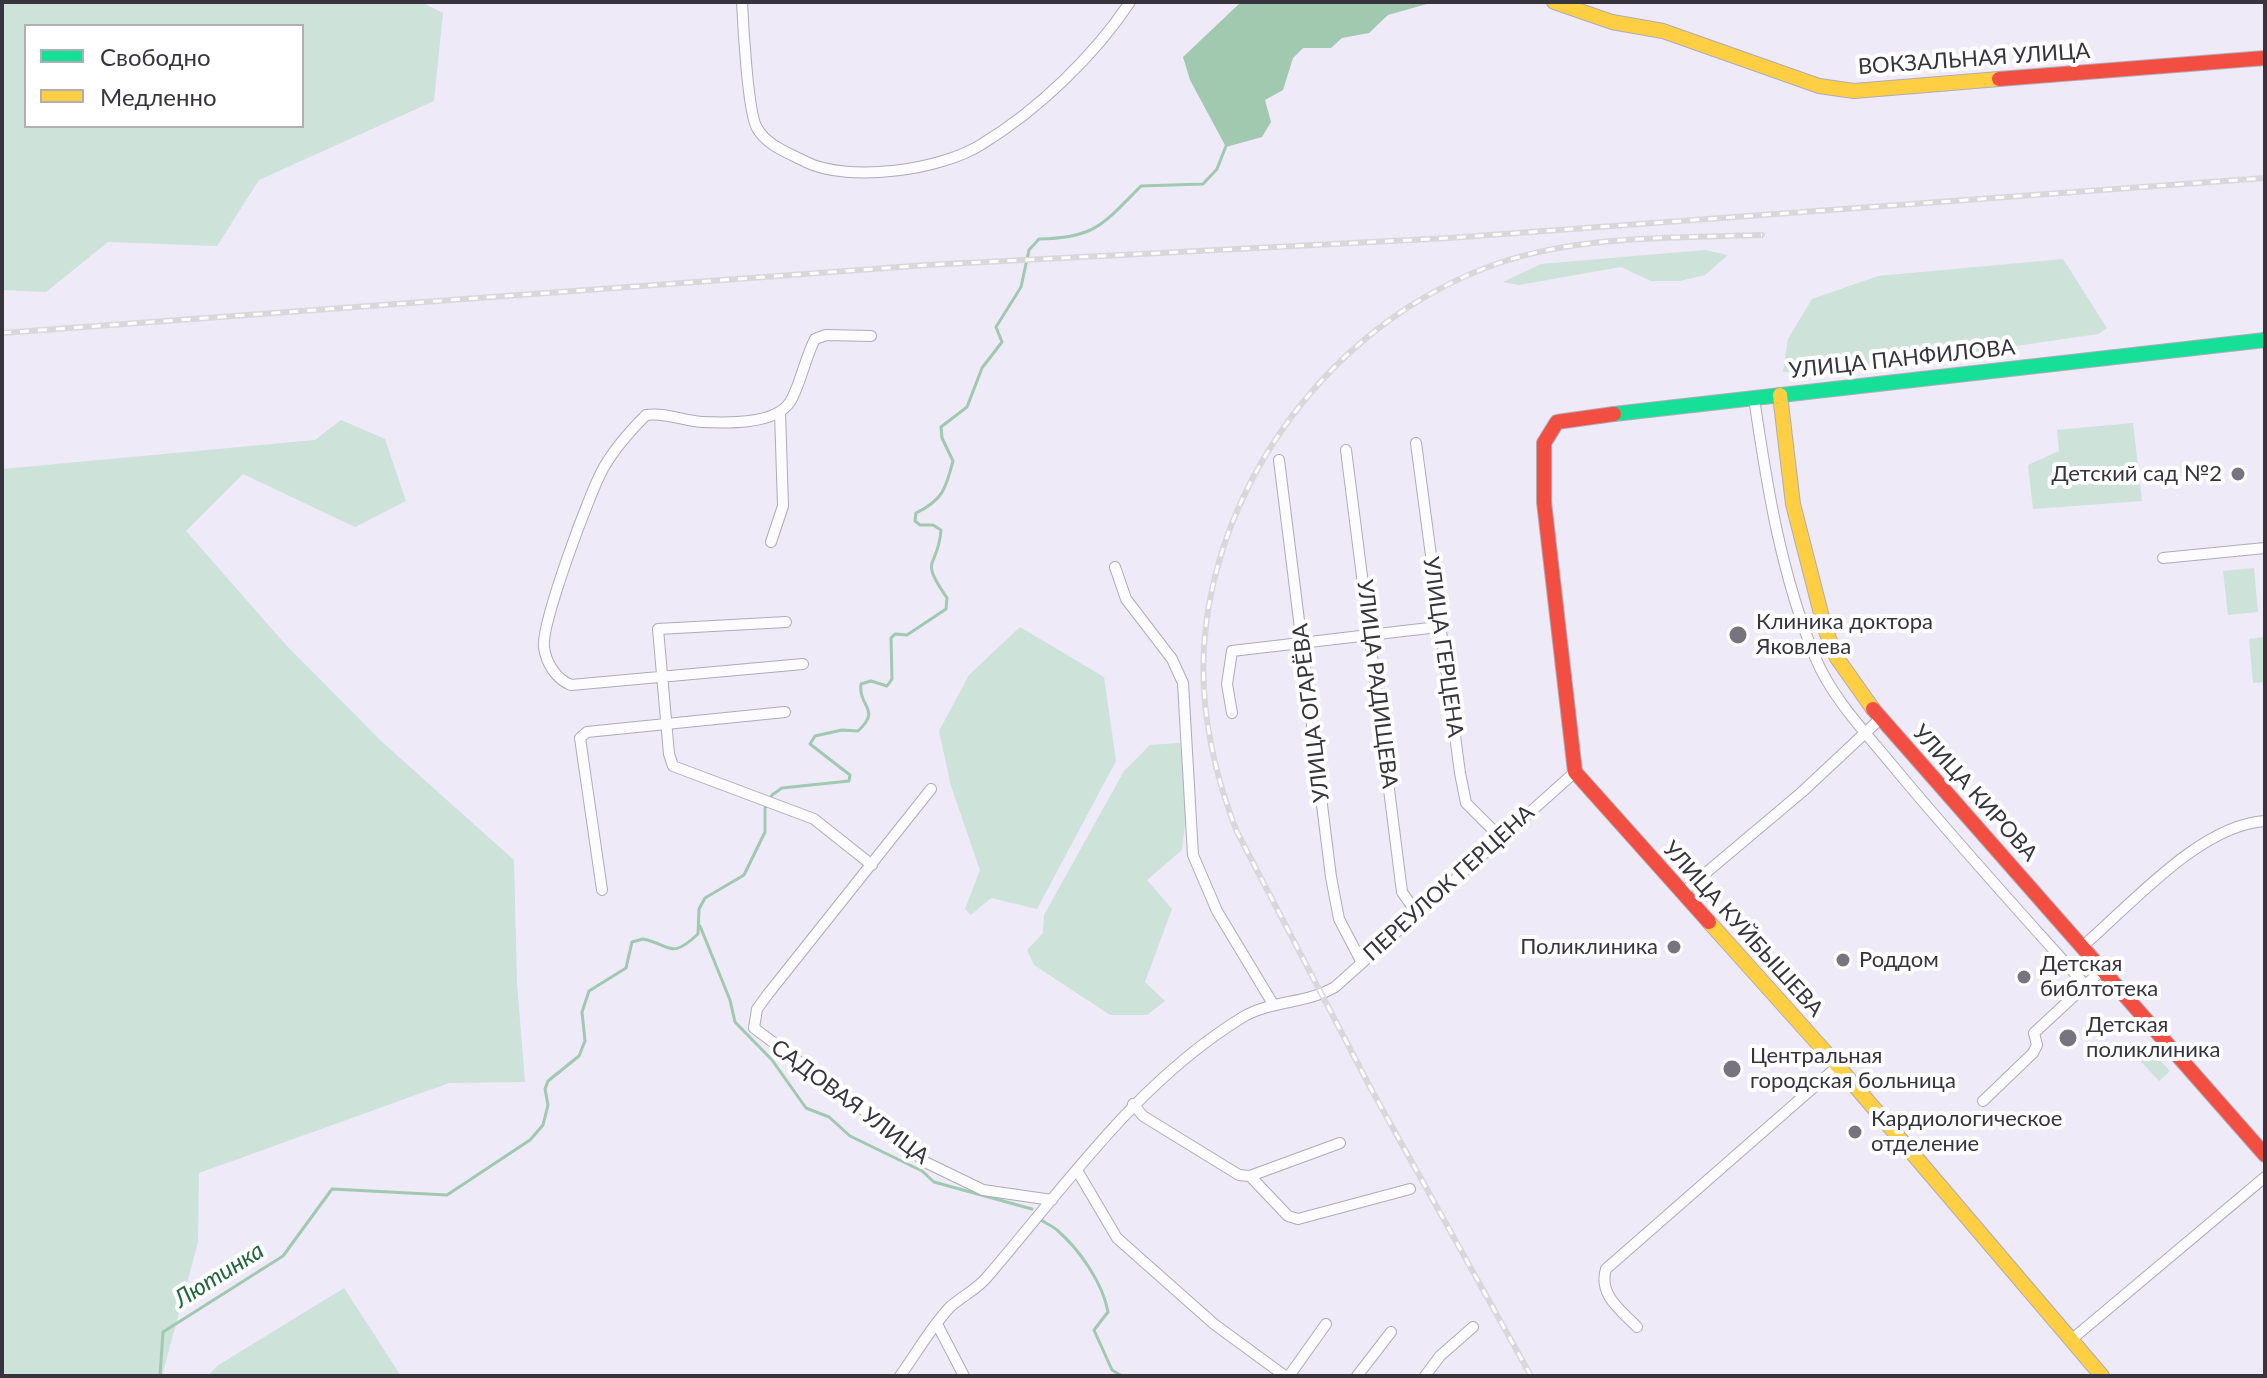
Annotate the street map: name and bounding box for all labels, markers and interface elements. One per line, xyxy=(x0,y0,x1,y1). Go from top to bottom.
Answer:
legend xyxy=(24,24,304,128)
street label: ВОКЗАЛЬНАЯ УЛИЦА xyxy=(1857,38,2091,80)
text: Свободно xyxy=(100,42,211,71)
text: Медленно xyxy=(100,82,217,111)
street label: УЛИЦА ПАНФИЛОВА xyxy=(1788,334,2016,384)
place label: Детский сад №2 xyxy=(2052,461,2222,487)
marker: Детский сад №2 xyxy=(2229,465,2247,483)
street label: УЛИЦА ГЕРЦЕНА xyxy=(1417,555,1469,739)
street label: УЛИЦА РАДИЩЕВА xyxy=(1351,578,1403,790)
place label: Клиника доктора Яковлева xyxy=(1756,609,1933,660)
street label: УЛИЦА ОГАРЁВА xyxy=(1287,622,1335,804)
marker: Клиника доктора Яковлева xyxy=(1727,624,1749,646)
street label: УЛИЦА КИРОВА xyxy=(1907,719,2043,867)
street label: ПЕРЕУЛОК ГЕРЦЕНА xyxy=(1358,799,1540,967)
street label: УЛИЦА КУЙБЫШЕВА xyxy=(1657,836,1829,1022)
place label: Поликлиника xyxy=(1520,934,1658,960)
marker: Поликлиника xyxy=(1665,938,1683,956)
place label: Роддом xyxy=(1859,947,1939,973)
marker: Роддом xyxy=(1834,951,1852,969)
place label: Детская библтотека xyxy=(2040,951,2158,1002)
marker: Детская библтотека xyxy=(2015,968,2033,986)
place label: Детская поликлиника xyxy=(2086,1012,2220,1064)
marker: Детская поликлиника xyxy=(2057,1027,2079,1049)
street label: САДОВАЯ УЛИЦА xyxy=(766,1034,934,1170)
place label: Центральная городская больница xyxy=(1750,1043,1956,1094)
marker: Центральная городская больница xyxy=(1721,1058,1743,1080)
place label: Кардиологическое отделение xyxy=(1871,1106,2062,1158)
marker: Кардиологическое отделение xyxy=(1846,1123,1864,1141)
water label: Лютинка xyxy=(169,1236,269,1314)

